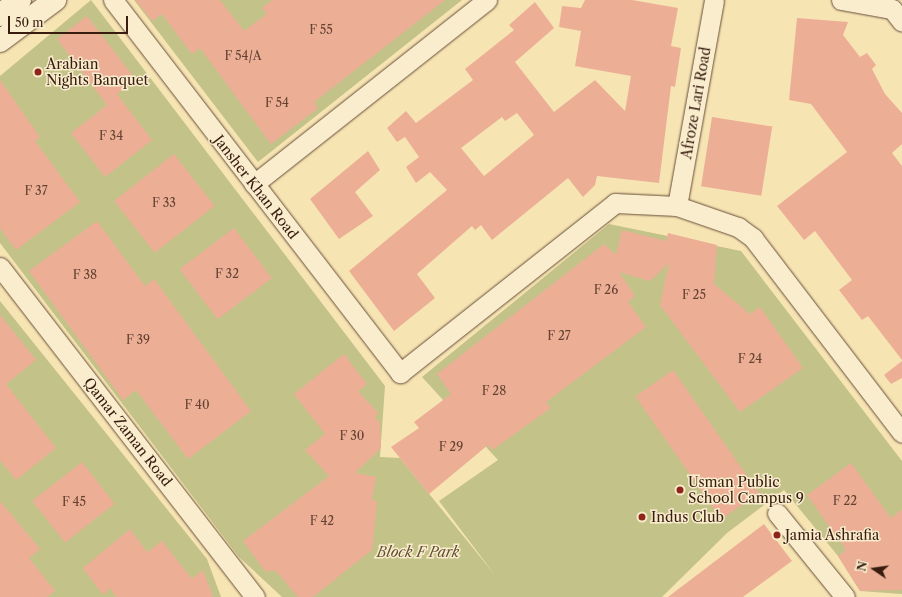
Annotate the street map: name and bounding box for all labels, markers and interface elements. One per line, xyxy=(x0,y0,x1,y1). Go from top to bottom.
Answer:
scale bar xyxy=(10,8,130,34)
text: 50 m xyxy=(15,15,44,30)
house number: F 55 xyxy=(309,23,333,37)
street label: Afroze Lari Road xyxy=(678,46,714,160)
house number: F 54/A xyxy=(224,49,262,63)
place label: Arabian Nights Banquet xyxy=(46,56,148,88)
marker: Arabian Nights Banquet xyxy=(33,67,43,77)
house number: F 54 xyxy=(265,96,289,110)
house number: F 34 xyxy=(99,129,123,143)
street label: Jansher Khan Road xyxy=(210,132,302,242)
house number: F 37 xyxy=(24,184,48,198)
house number: F 33 xyxy=(152,196,176,210)
house number: F 32 xyxy=(215,267,239,281)
house number: F 38 xyxy=(73,268,97,282)
house number: F 26 xyxy=(594,283,618,297)
house number: F 25 xyxy=(682,288,706,302)
house number: F 27 xyxy=(547,329,571,343)
house number: F 39 xyxy=(126,333,150,347)
house number: F 24 xyxy=(738,352,762,366)
street label: Qamar Zaman Road xyxy=(80,374,176,490)
house number: F 28 xyxy=(482,384,506,398)
house number: F 40 xyxy=(184,398,210,412)
house number: F 30 xyxy=(339,429,365,443)
house number: F 29 xyxy=(439,440,463,454)
place label: Usman Public School Campus 9 xyxy=(688,474,804,506)
marker: Usman Public School Campus 9 xyxy=(675,485,685,495)
house number: F 22 xyxy=(833,494,857,508)
house number: F 45 xyxy=(62,495,86,509)
place label: Indus Club xyxy=(651,509,724,525)
marker: Indus Club xyxy=(636,511,648,523)
house number: F 42 xyxy=(310,514,334,528)
place label: Jamia Ashrafia xyxy=(785,527,880,543)
marker: Jamia Ashrafia xyxy=(772,530,782,540)
park label: Block F Park xyxy=(377,544,459,560)
north arrow xyxy=(854,549,894,589)
text: N xyxy=(854,560,870,573)

